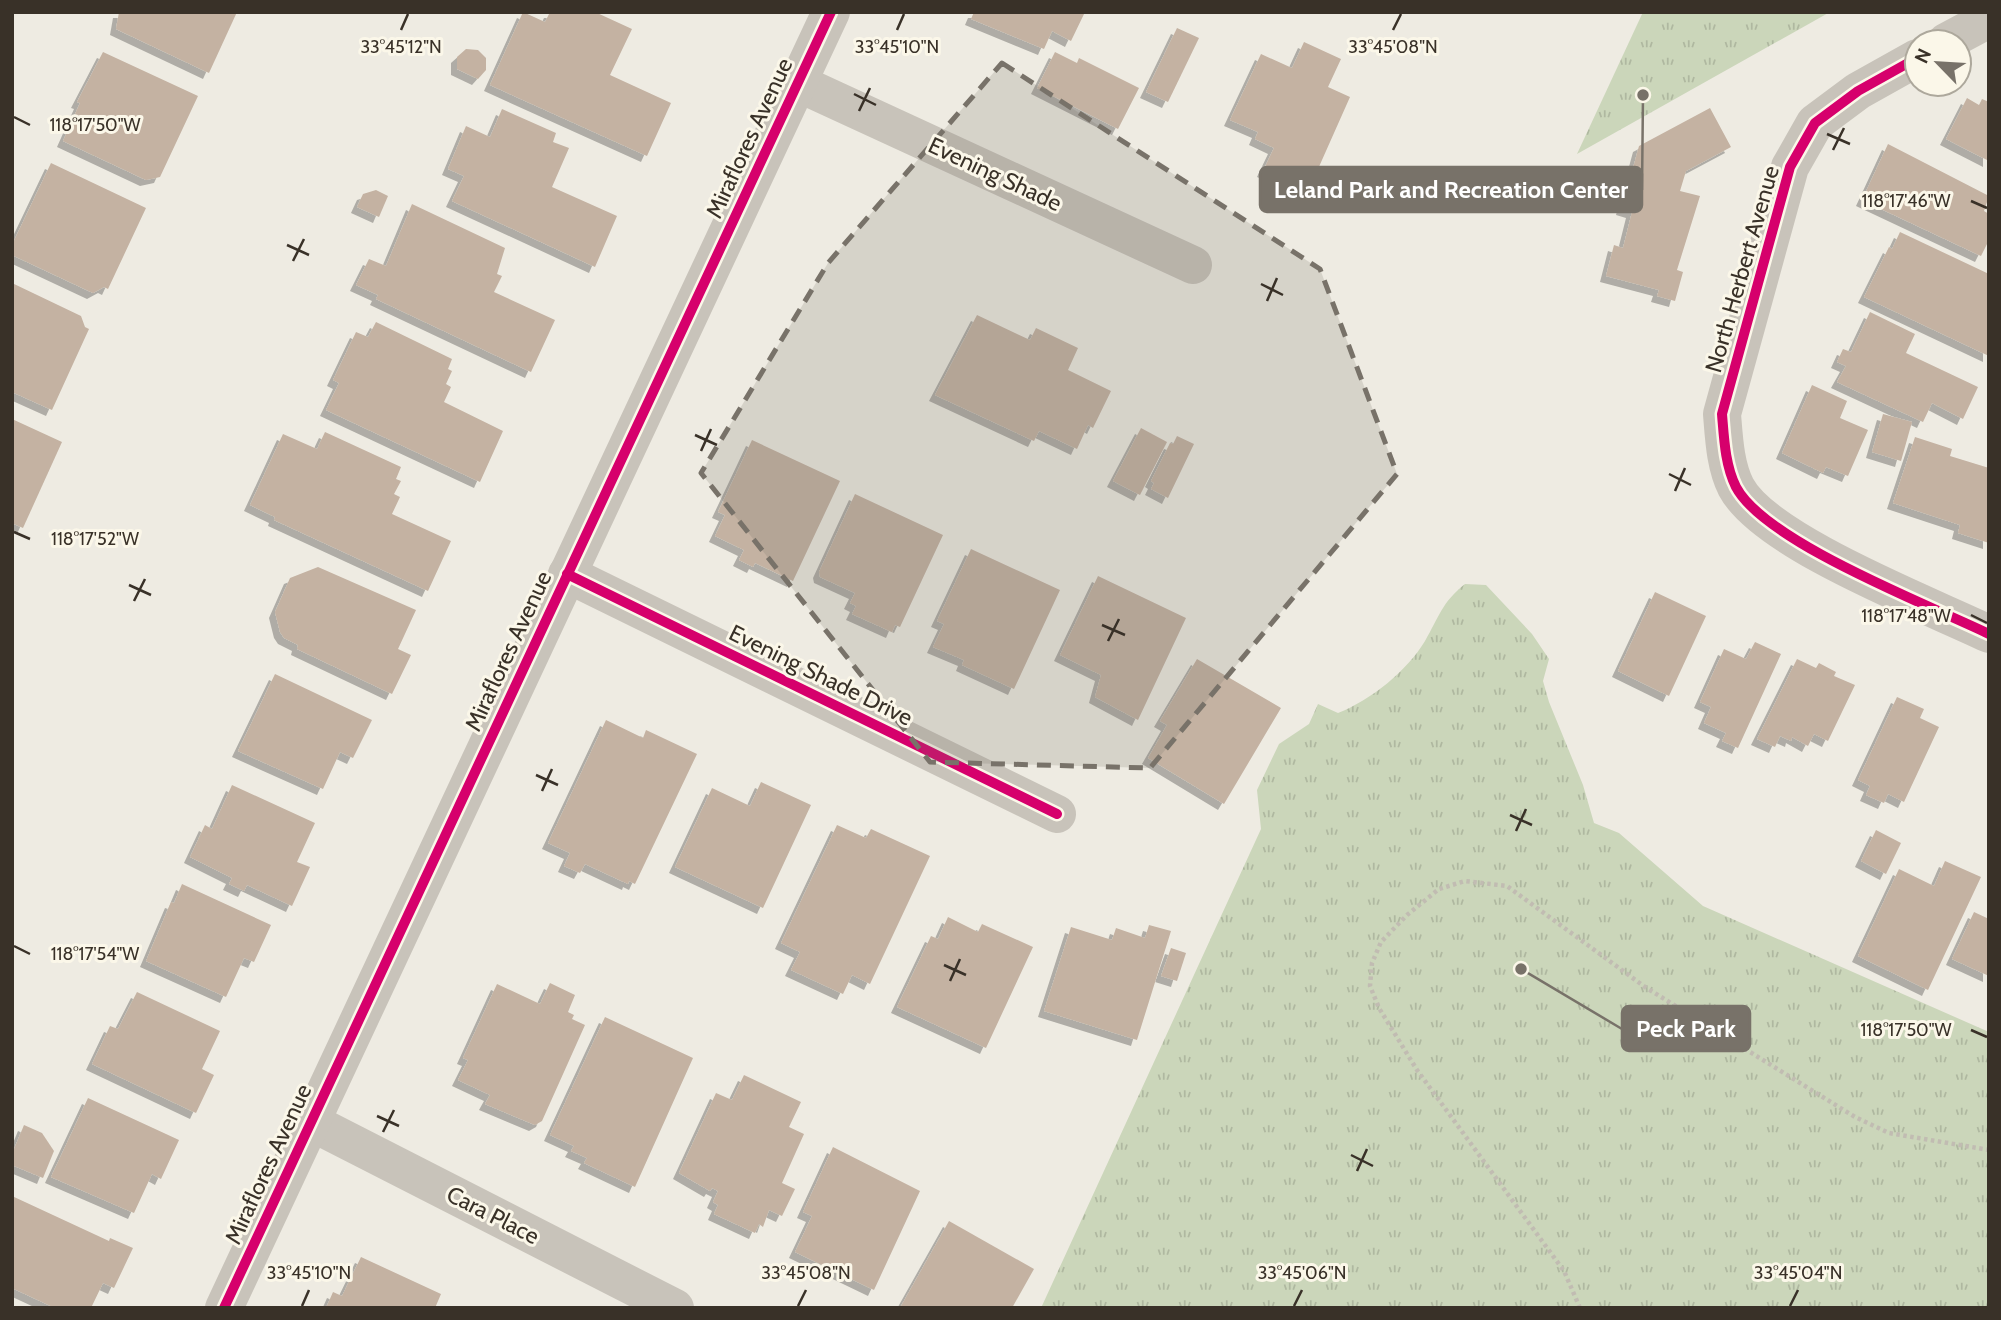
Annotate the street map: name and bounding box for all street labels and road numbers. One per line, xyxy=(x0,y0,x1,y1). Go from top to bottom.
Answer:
street label: Miraflores Avenue xyxy=(700,53,798,222)
street label: Evening Shade xyxy=(924,131,1066,217)
street label: North Herbert Avenue xyxy=(1699,162,1785,376)
street label: Miraflores Avenue xyxy=(459,566,557,735)
street label: Evening Shade Drive xyxy=(725,618,917,732)
street label: Miraflores Avenue xyxy=(219,1079,317,1248)
street label: Cara Place xyxy=(442,1180,544,1250)

